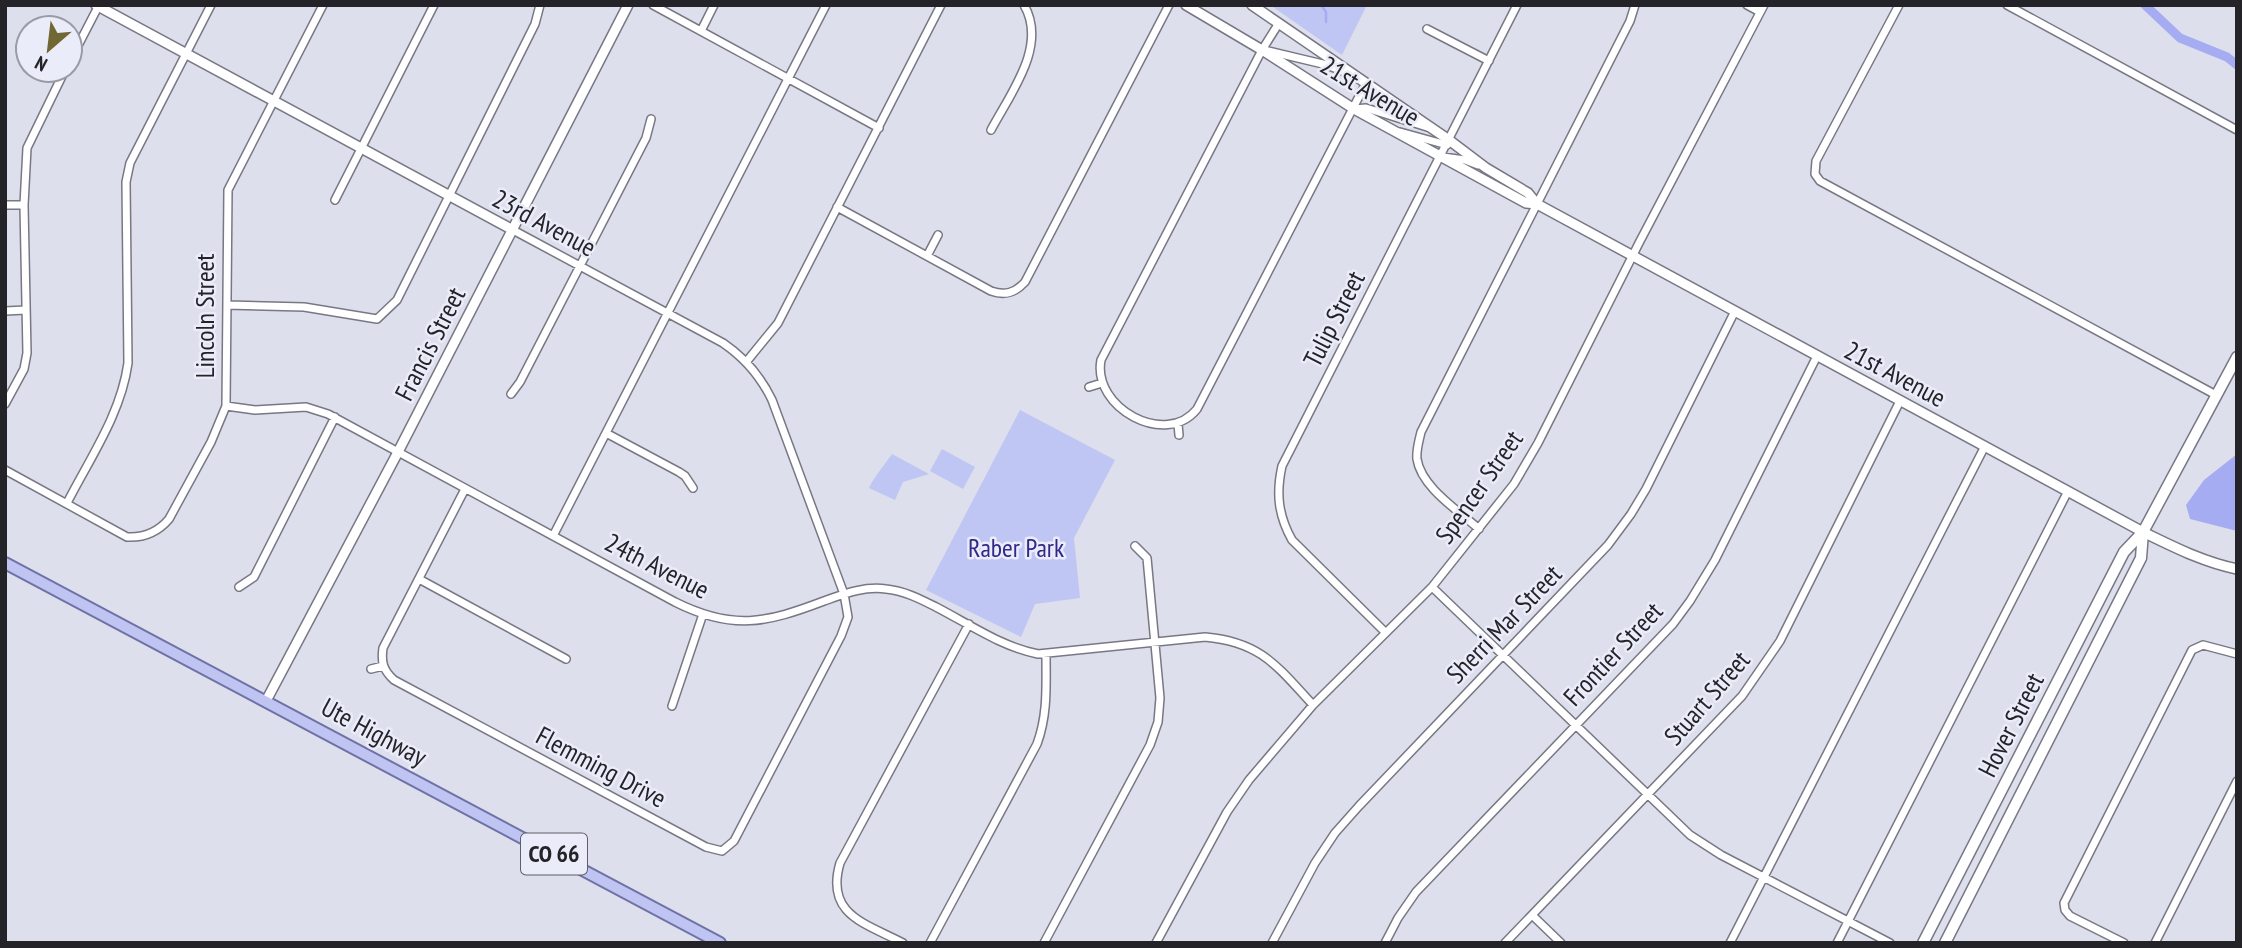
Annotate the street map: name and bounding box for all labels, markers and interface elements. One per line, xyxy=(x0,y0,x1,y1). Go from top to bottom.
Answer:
north arrow xyxy=(14,14,84,84)
street label: 21st Avenue xyxy=(1315,48,1426,133)
text: N xyxy=(31,51,51,77)
street label: 23rd Avenue xyxy=(487,182,602,264)
street label: Lincoln Street xyxy=(188,254,221,378)
street label: Tulip Street xyxy=(1295,265,1372,372)
street label: Francis Street xyxy=(387,282,472,406)
street label: 21st Avenue xyxy=(1839,333,1952,414)
street label: Spencer Street xyxy=(1428,424,1530,550)
street label: 24th Avenue xyxy=(600,525,715,606)
park label: Raber Park xyxy=(968,531,1064,564)
street label: Sherri Mar Street xyxy=(1439,557,1568,690)
street label: Frontier Street xyxy=(1556,595,1669,713)
street label: Stuart Street xyxy=(1657,644,1757,752)
street label: Hover Street xyxy=(1970,667,2051,782)
street label: Ute Highway xyxy=(316,690,433,773)
street label: Flemming Drive xyxy=(531,719,672,815)
road number: CO 66 xyxy=(521,834,587,874)

